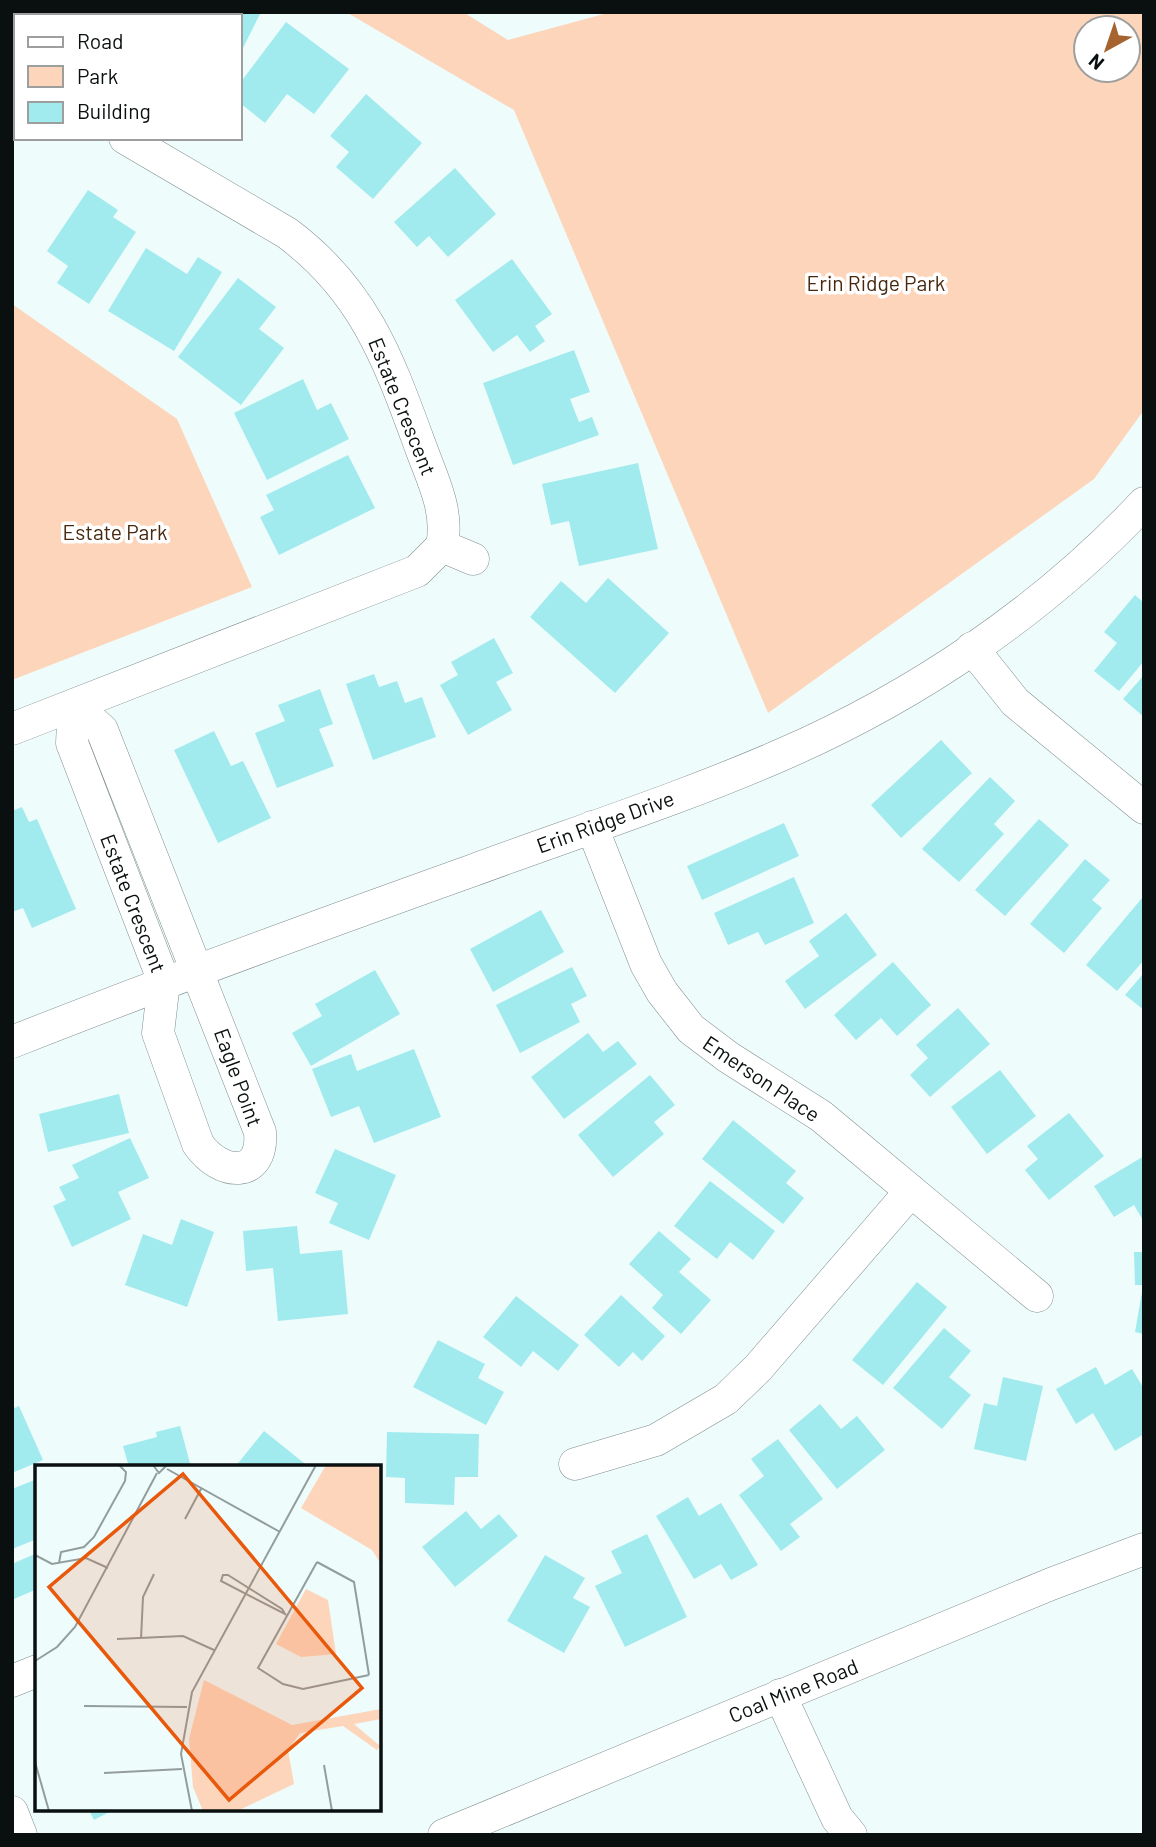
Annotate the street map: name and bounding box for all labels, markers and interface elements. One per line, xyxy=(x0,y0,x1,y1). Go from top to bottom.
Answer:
legend xyxy=(14,14,242,140)
north arrow xyxy=(1072,14,1142,84)
text: Road xyxy=(77,28,123,53)
text: N xyxy=(1084,50,1108,75)
text: Park xyxy=(77,63,118,88)
text: Building xyxy=(77,98,151,123)
park label: Erin Ridge Park xyxy=(807,270,945,295)
street label: Estate Crescent xyxy=(364,334,442,478)
park label: Estate Park xyxy=(62,519,168,544)
street label: Erin Ridge Drive xyxy=(533,785,677,857)
street label: Estate Crescent xyxy=(96,830,172,976)
street label: Eagle Point xyxy=(210,1024,268,1130)
street label: Emerson Place xyxy=(699,1030,825,1126)
inset map xyxy=(35,1465,382,1812)
street label: Coal Mine Road xyxy=(725,1653,861,1727)

